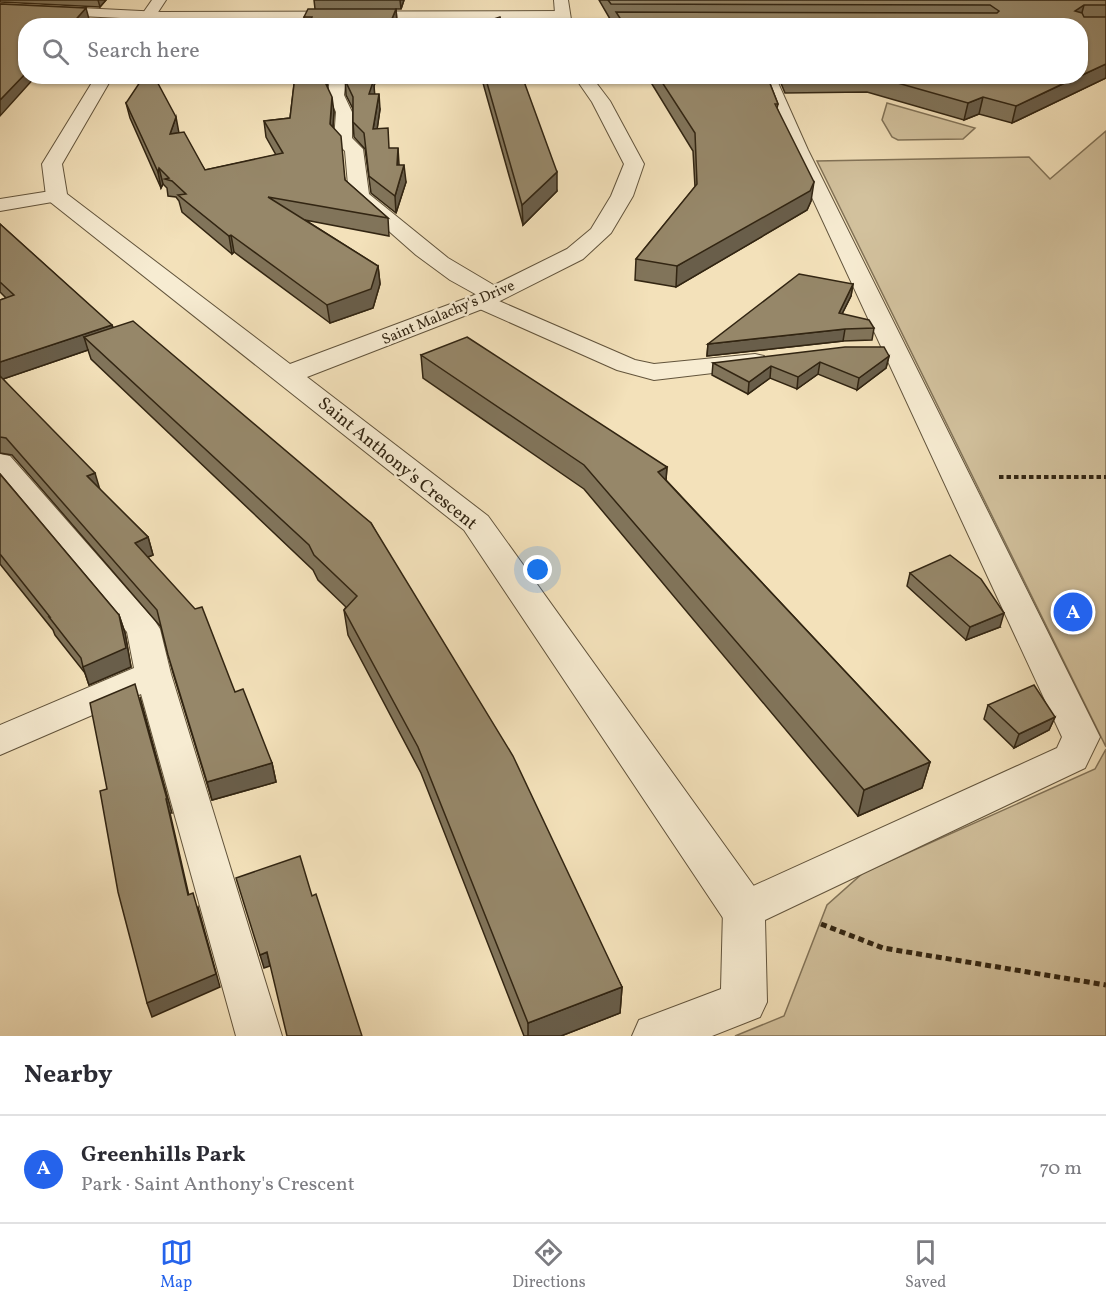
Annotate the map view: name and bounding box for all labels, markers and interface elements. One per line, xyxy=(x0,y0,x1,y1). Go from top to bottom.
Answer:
search box xyxy=(18,18,1088,84)
icon: search xyxy=(39,35,72,68)
text: Search here xyxy=(87,36,200,67)
street label: Saint Malachy's Drive xyxy=(379,276,518,351)
street label: Saint Anthony's Crescent xyxy=(312,392,482,536)
your location xyxy=(523,555,552,584)
pin: A xyxy=(1054,590,1092,634)
text: Nearby xyxy=(24,1057,113,1093)
text: Greenhills Park xyxy=(81,1140,246,1171)
text: A xyxy=(36,1155,51,1183)
text: 70 m xyxy=(1039,1155,1082,1183)
text: Park · Saint Anthony's Crescent xyxy=(81,1171,355,1199)
tab: Map xyxy=(160,1236,193,1294)
tab: Directions xyxy=(512,1236,586,1294)
tab: Saved xyxy=(905,1236,946,1294)

